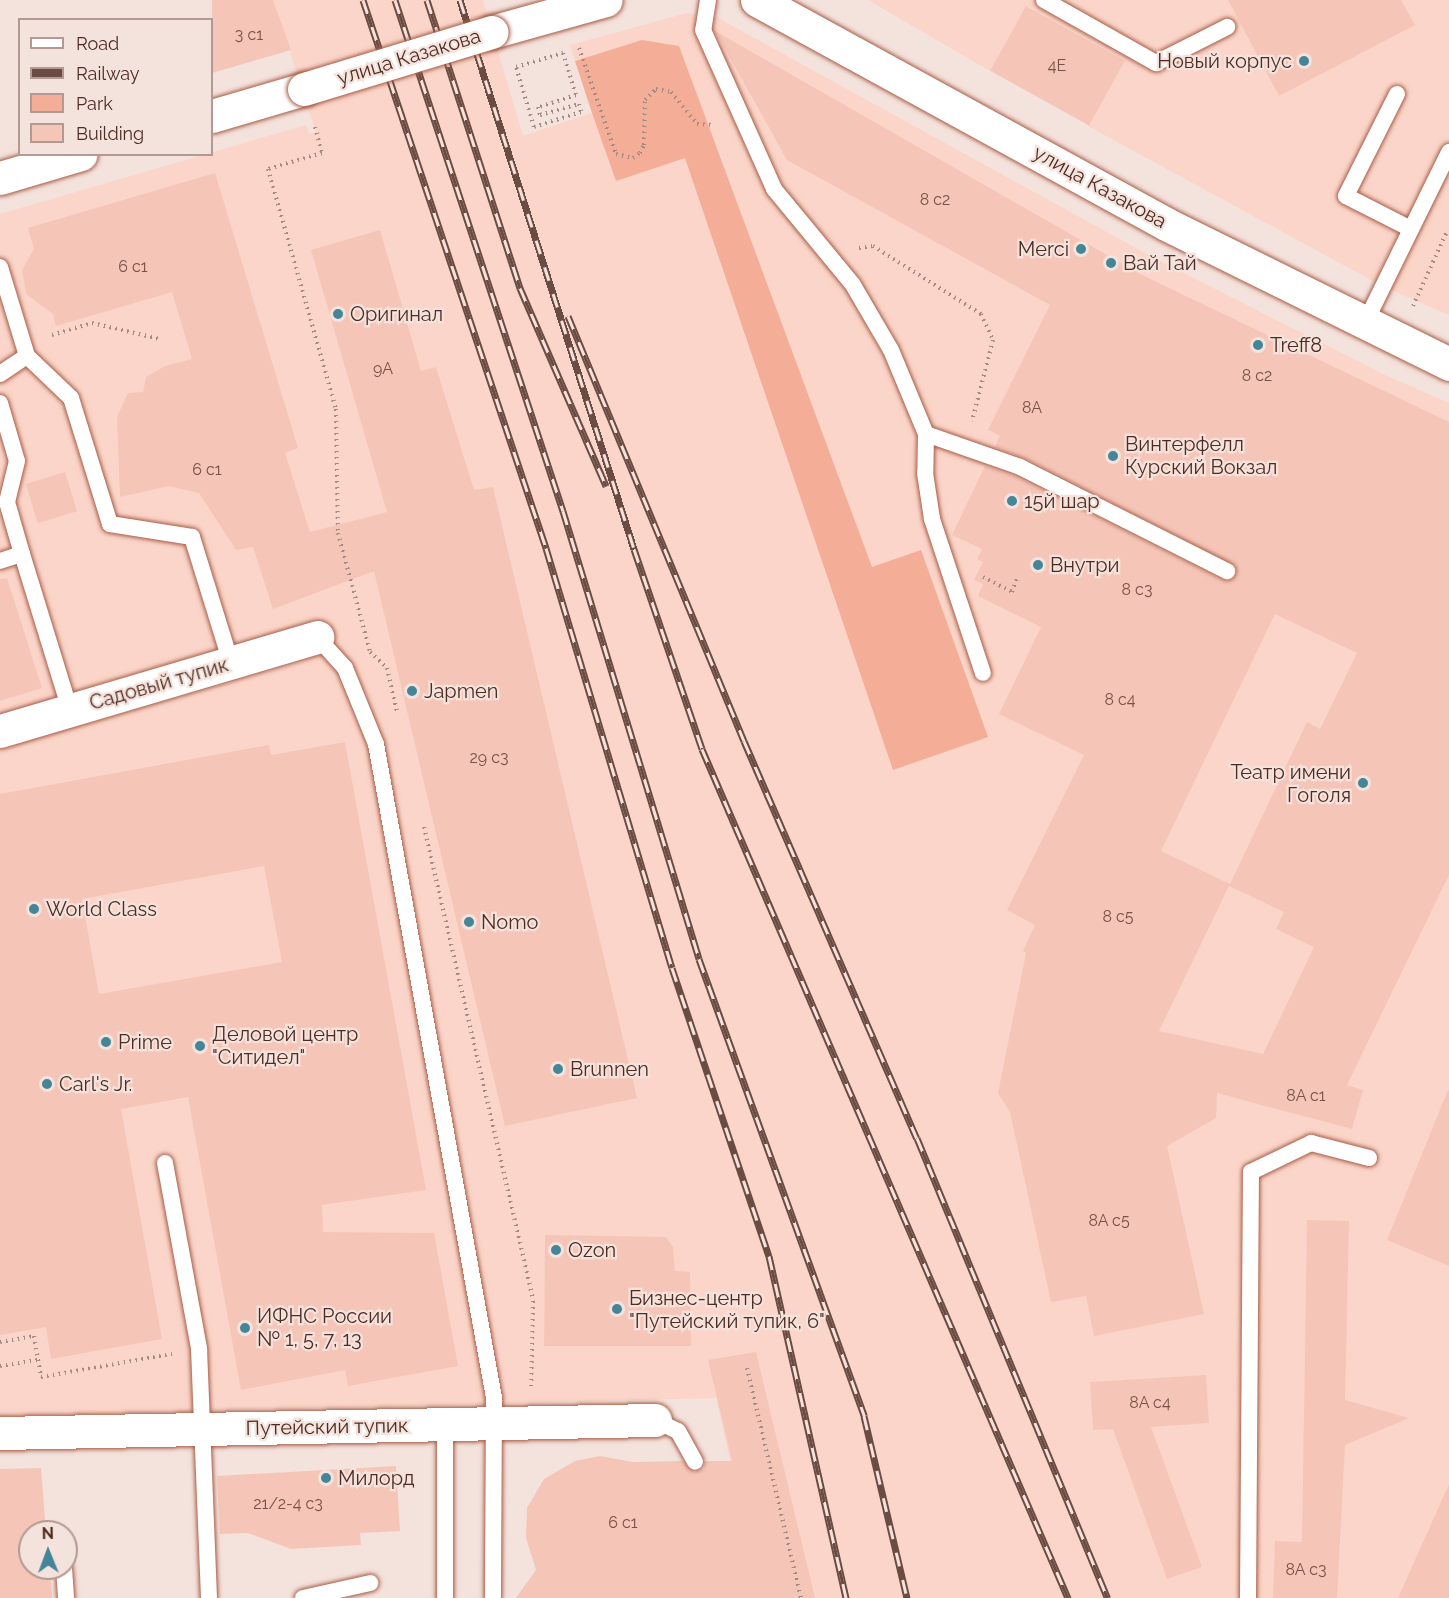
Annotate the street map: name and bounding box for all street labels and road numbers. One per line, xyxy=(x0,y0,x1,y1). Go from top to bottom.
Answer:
street label: улица Казакова xyxy=(334,24,484,90)
street label: улица Казакова xyxy=(1029,140,1171,234)
street label: Садовый тупик xyxy=(87,653,231,715)
street label: Путейский тупик xyxy=(246,1414,408,1440)

